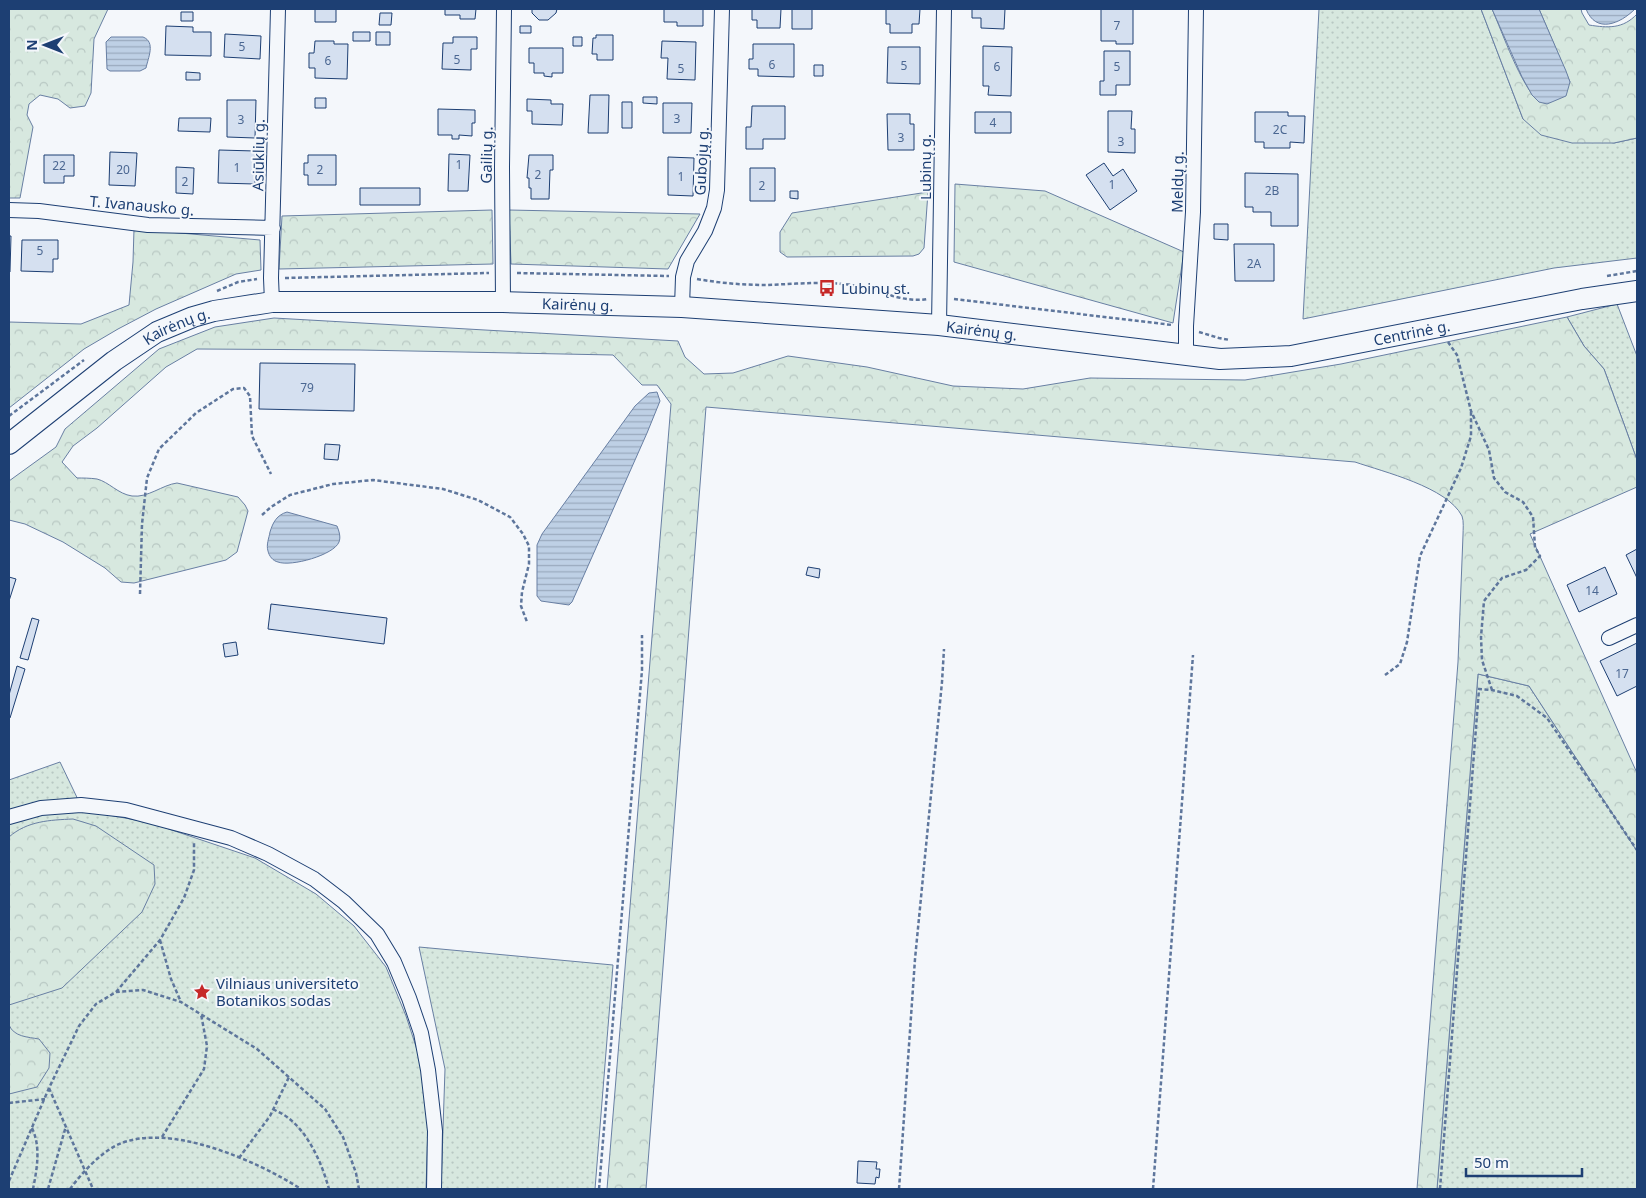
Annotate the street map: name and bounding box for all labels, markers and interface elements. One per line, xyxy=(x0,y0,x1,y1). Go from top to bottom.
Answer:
house number: 7 xyxy=(1114,17,1121,34)
north arrow xyxy=(20,20,70,70)
house number: 5 xyxy=(239,38,246,55)
text: N xyxy=(22,39,41,51)
house number: 5 xyxy=(454,51,461,68)
house number: 6 xyxy=(325,52,332,69)
house number: 6 xyxy=(769,56,776,73)
house number: 5 xyxy=(901,57,908,74)
house number: 6 xyxy=(994,58,1001,75)
house number: 5 xyxy=(1114,58,1121,75)
house number: 5 xyxy=(678,60,685,77)
house number: 3 xyxy=(674,110,681,127)
house number: 3 xyxy=(238,111,245,128)
house number: 4 xyxy=(990,114,997,131)
street label: Asiūklių g. xyxy=(247,119,269,191)
house number: 2C xyxy=(1273,121,1288,138)
street label: Gailių g. xyxy=(476,126,496,184)
street label: Gubojų g. xyxy=(689,126,713,196)
house number: 3 xyxy=(898,129,905,146)
house number: 3 xyxy=(1118,133,1125,150)
street label: Lubinų g. xyxy=(915,134,935,200)
street label: Meldų g. xyxy=(1166,151,1188,213)
house number: 1 xyxy=(456,156,462,173)
house number: 22 xyxy=(52,157,66,174)
house number: 1 xyxy=(234,159,240,176)
house number: 20 xyxy=(116,161,130,178)
house number: 2 xyxy=(317,161,324,178)
house number: 2 xyxy=(535,166,542,183)
house number: 1 xyxy=(678,168,684,185)
house number: 2 xyxy=(182,173,189,190)
house number: 1 xyxy=(1109,176,1115,193)
house number: 2 xyxy=(759,177,766,194)
house number: 2B xyxy=(1265,182,1280,199)
street label: T. Ivanausko g. xyxy=(89,190,195,220)
house number: 5 xyxy=(37,242,44,259)
house number: 2A xyxy=(1247,255,1262,272)
bus stop icon: Lubinų st. xyxy=(817,278,837,298)
place label: Lubinų st. xyxy=(841,278,910,298)
street label: Kairėnų g. xyxy=(542,293,614,315)
street label: Kairėnų g. xyxy=(139,303,212,349)
street label: Centrinė g. xyxy=(1372,315,1452,350)
street label: Kairėnų g. xyxy=(945,316,1019,344)
house number: 79 xyxy=(300,379,314,396)
house number: 14 xyxy=(1585,582,1599,599)
house number: 17 xyxy=(1615,665,1629,682)
place label: Vilniaus universiteto Botanikos sodas xyxy=(216,973,359,1010)
place icon: Vilniaus universiteto Botanikos sodas xyxy=(192,982,212,1002)
scale bar xyxy=(1466,1146,1582,1178)
text: 50 m xyxy=(1474,1152,1509,1172)

